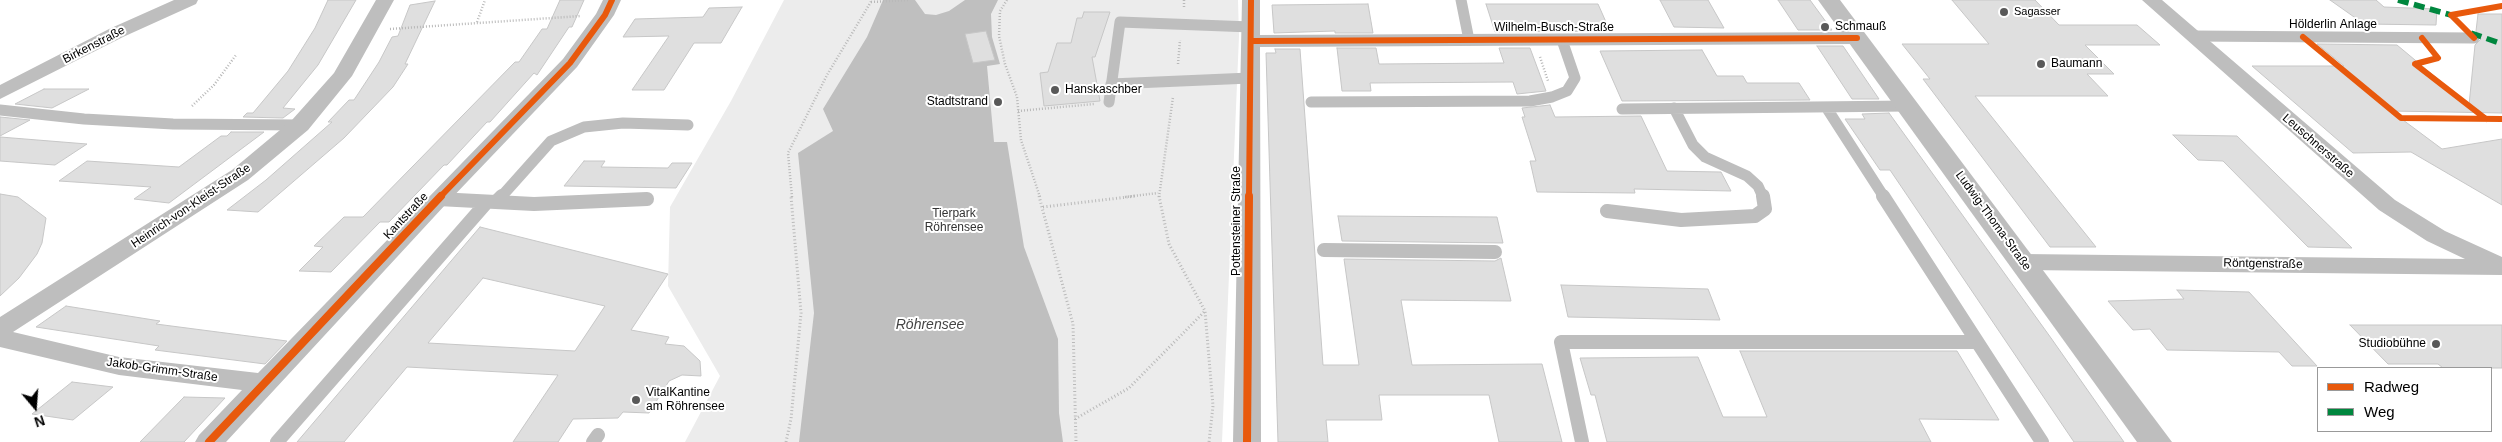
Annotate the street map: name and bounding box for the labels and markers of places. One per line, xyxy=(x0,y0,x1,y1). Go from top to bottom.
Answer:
place label: Sagasser xyxy=(2014,5,2060,19)
marker: Sagasser xyxy=(1998,6,2010,18)
place label: Schmauß xyxy=(1835,20,1886,34)
marker: Schmauß xyxy=(1819,21,1831,33)
place label: Baumann xyxy=(2051,57,2102,71)
marker: Baumann xyxy=(2035,58,2047,70)
place label: Hanskaschber xyxy=(1065,83,1142,97)
marker: Hanskaschber xyxy=(1049,84,1061,96)
place label: Stadtstrand xyxy=(927,95,988,109)
marker: Stadtstrand xyxy=(992,96,1004,108)
place label: Studiobühne xyxy=(2359,337,2426,351)
marker: Studiobühne xyxy=(2430,338,2442,350)
place label: VitalKantine am Röhrensee xyxy=(646,386,725,414)
marker: VitalKantine am Röhrensee xyxy=(630,394,642,406)

